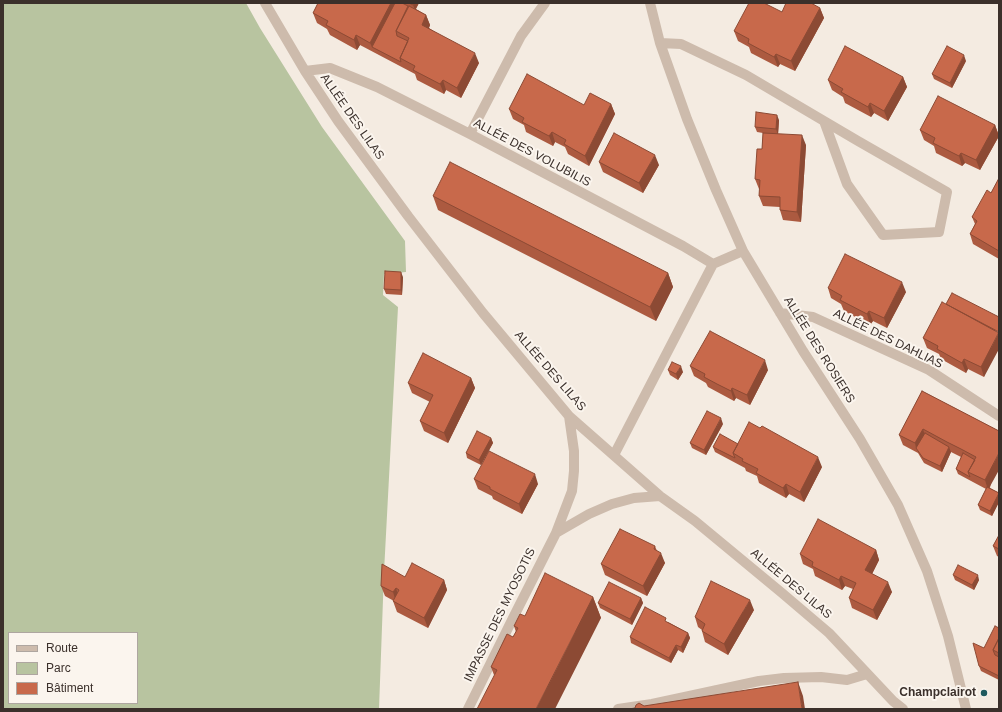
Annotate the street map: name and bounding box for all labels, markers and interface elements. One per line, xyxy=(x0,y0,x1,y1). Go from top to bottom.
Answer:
street label: ALLÉE DES LILAS xyxy=(317,71,387,163)
street label: ALLÉE DES VOLUBILIS xyxy=(471,116,593,190)
street label: ALLÉE DES ROSIERS xyxy=(780,294,858,406)
street label: ALLÉE DES DAHLIAS xyxy=(831,306,945,372)
street label: ALLÉE DES LILAS xyxy=(511,328,589,414)
street label: IMPASSE DES MYOSOTIS xyxy=(461,546,539,684)
street label: ALLÉE DES LILAS xyxy=(748,546,834,622)
legend xyxy=(8,632,138,704)
text: Route xyxy=(46,641,78,655)
text: Parc xyxy=(46,661,71,675)
text: Bâtiment xyxy=(46,681,93,695)
place label: Champclairot xyxy=(899,686,976,700)
marker: Champclairot xyxy=(979,688,989,698)

